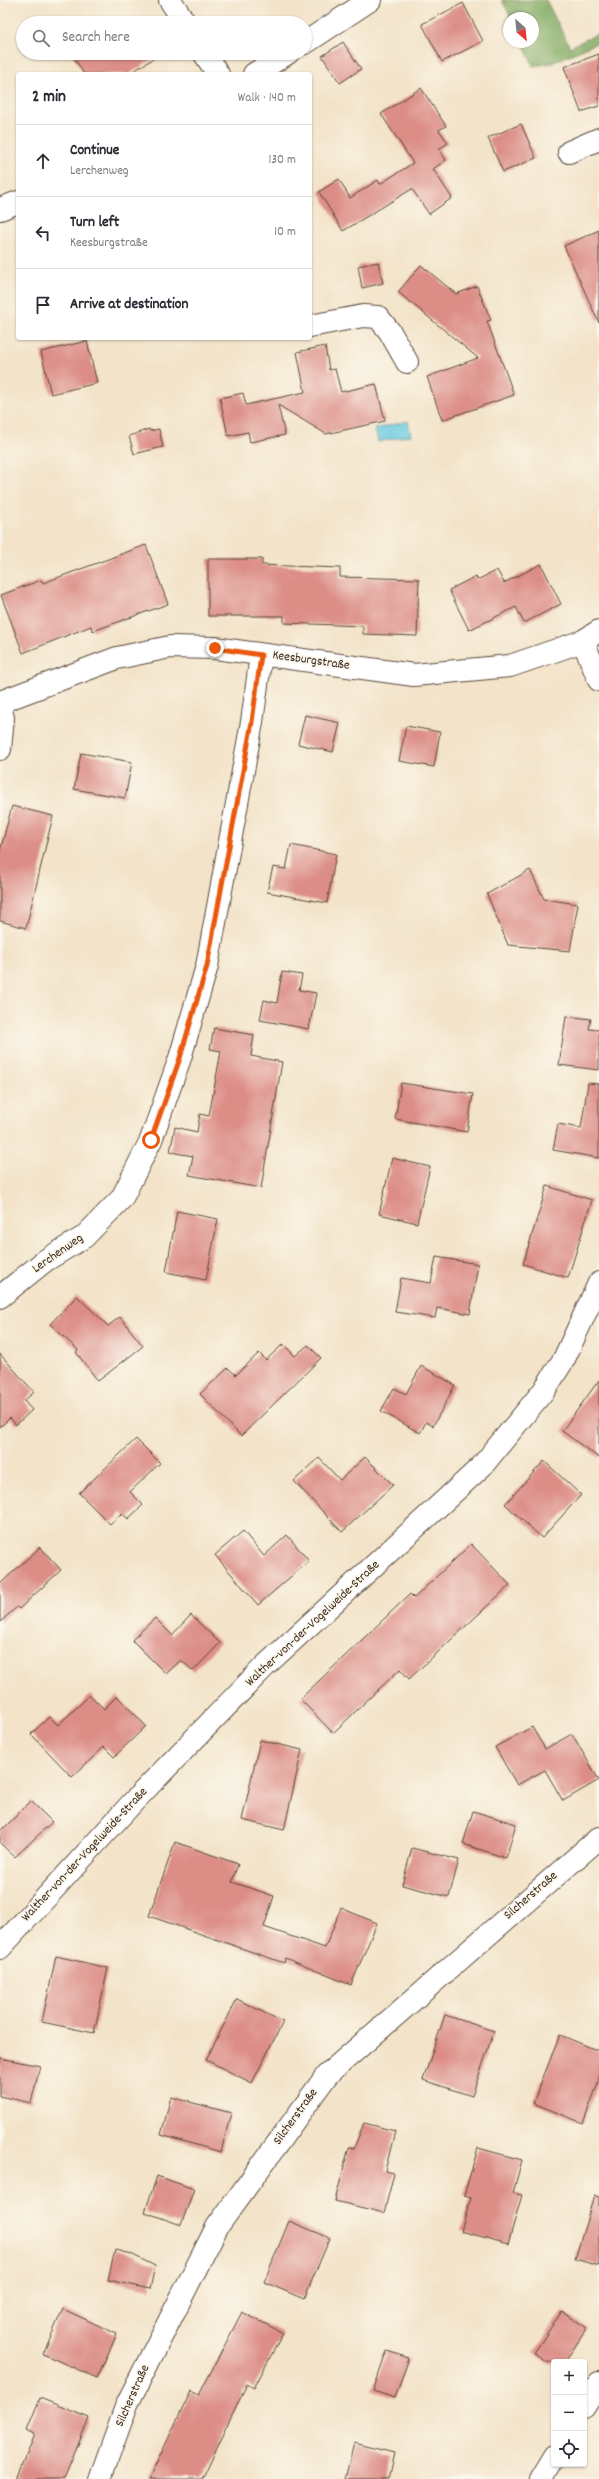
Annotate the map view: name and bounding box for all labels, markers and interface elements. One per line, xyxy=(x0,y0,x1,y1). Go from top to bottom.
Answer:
north arrow xyxy=(503,12,539,48)
search box xyxy=(16,16,312,60)
icon: search xyxy=(30,27,52,49)
text: Search here xyxy=(62,27,130,49)
text: 2 min xyxy=(32,86,66,110)
text: Walk · 140 m xyxy=(238,89,296,108)
text: Continue xyxy=(70,140,119,162)
icon: ahead xyxy=(32,150,54,172)
text: 130 m xyxy=(268,151,296,170)
text: Lerchenweg xyxy=(70,162,129,181)
text: Turn left xyxy=(70,212,119,234)
icon: left xyxy=(32,222,54,244)
text: 10 m xyxy=(274,223,296,242)
text: Keesburgstraße xyxy=(70,234,148,253)
icon: arrive xyxy=(32,294,54,316)
text: Arrive at destination xyxy=(70,294,188,316)
route end xyxy=(206,639,224,657)
street label: Keesburgstraße xyxy=(271,646,351,676)
route start xyxy=(142,1131,160,1149)
street label: Lerchenweg xyxy=(29,1229,88,1279)
street label: Walther-von-der-Vogelweide-Straße xyxy=(242,1556,385,1692)
street label: Walther-von-der-Vogelweide-Straße xyxy=(17,1783,153,1926)
street label: Silcherstraße xyxy=(500,1867,562,1925)
street label: Silcherstraße xyxy=(269,2084,323,2149)
map controls xyxy=(551,2359,587,2467)
button: + xyxy=(551,2359,587,2395)
street label: Silcherstraße xyxy=(111,2362,155,2430)
button: − xyxy=(551,2395,587,2431)
button: locate xyxy=(551,2431,587,2467)

